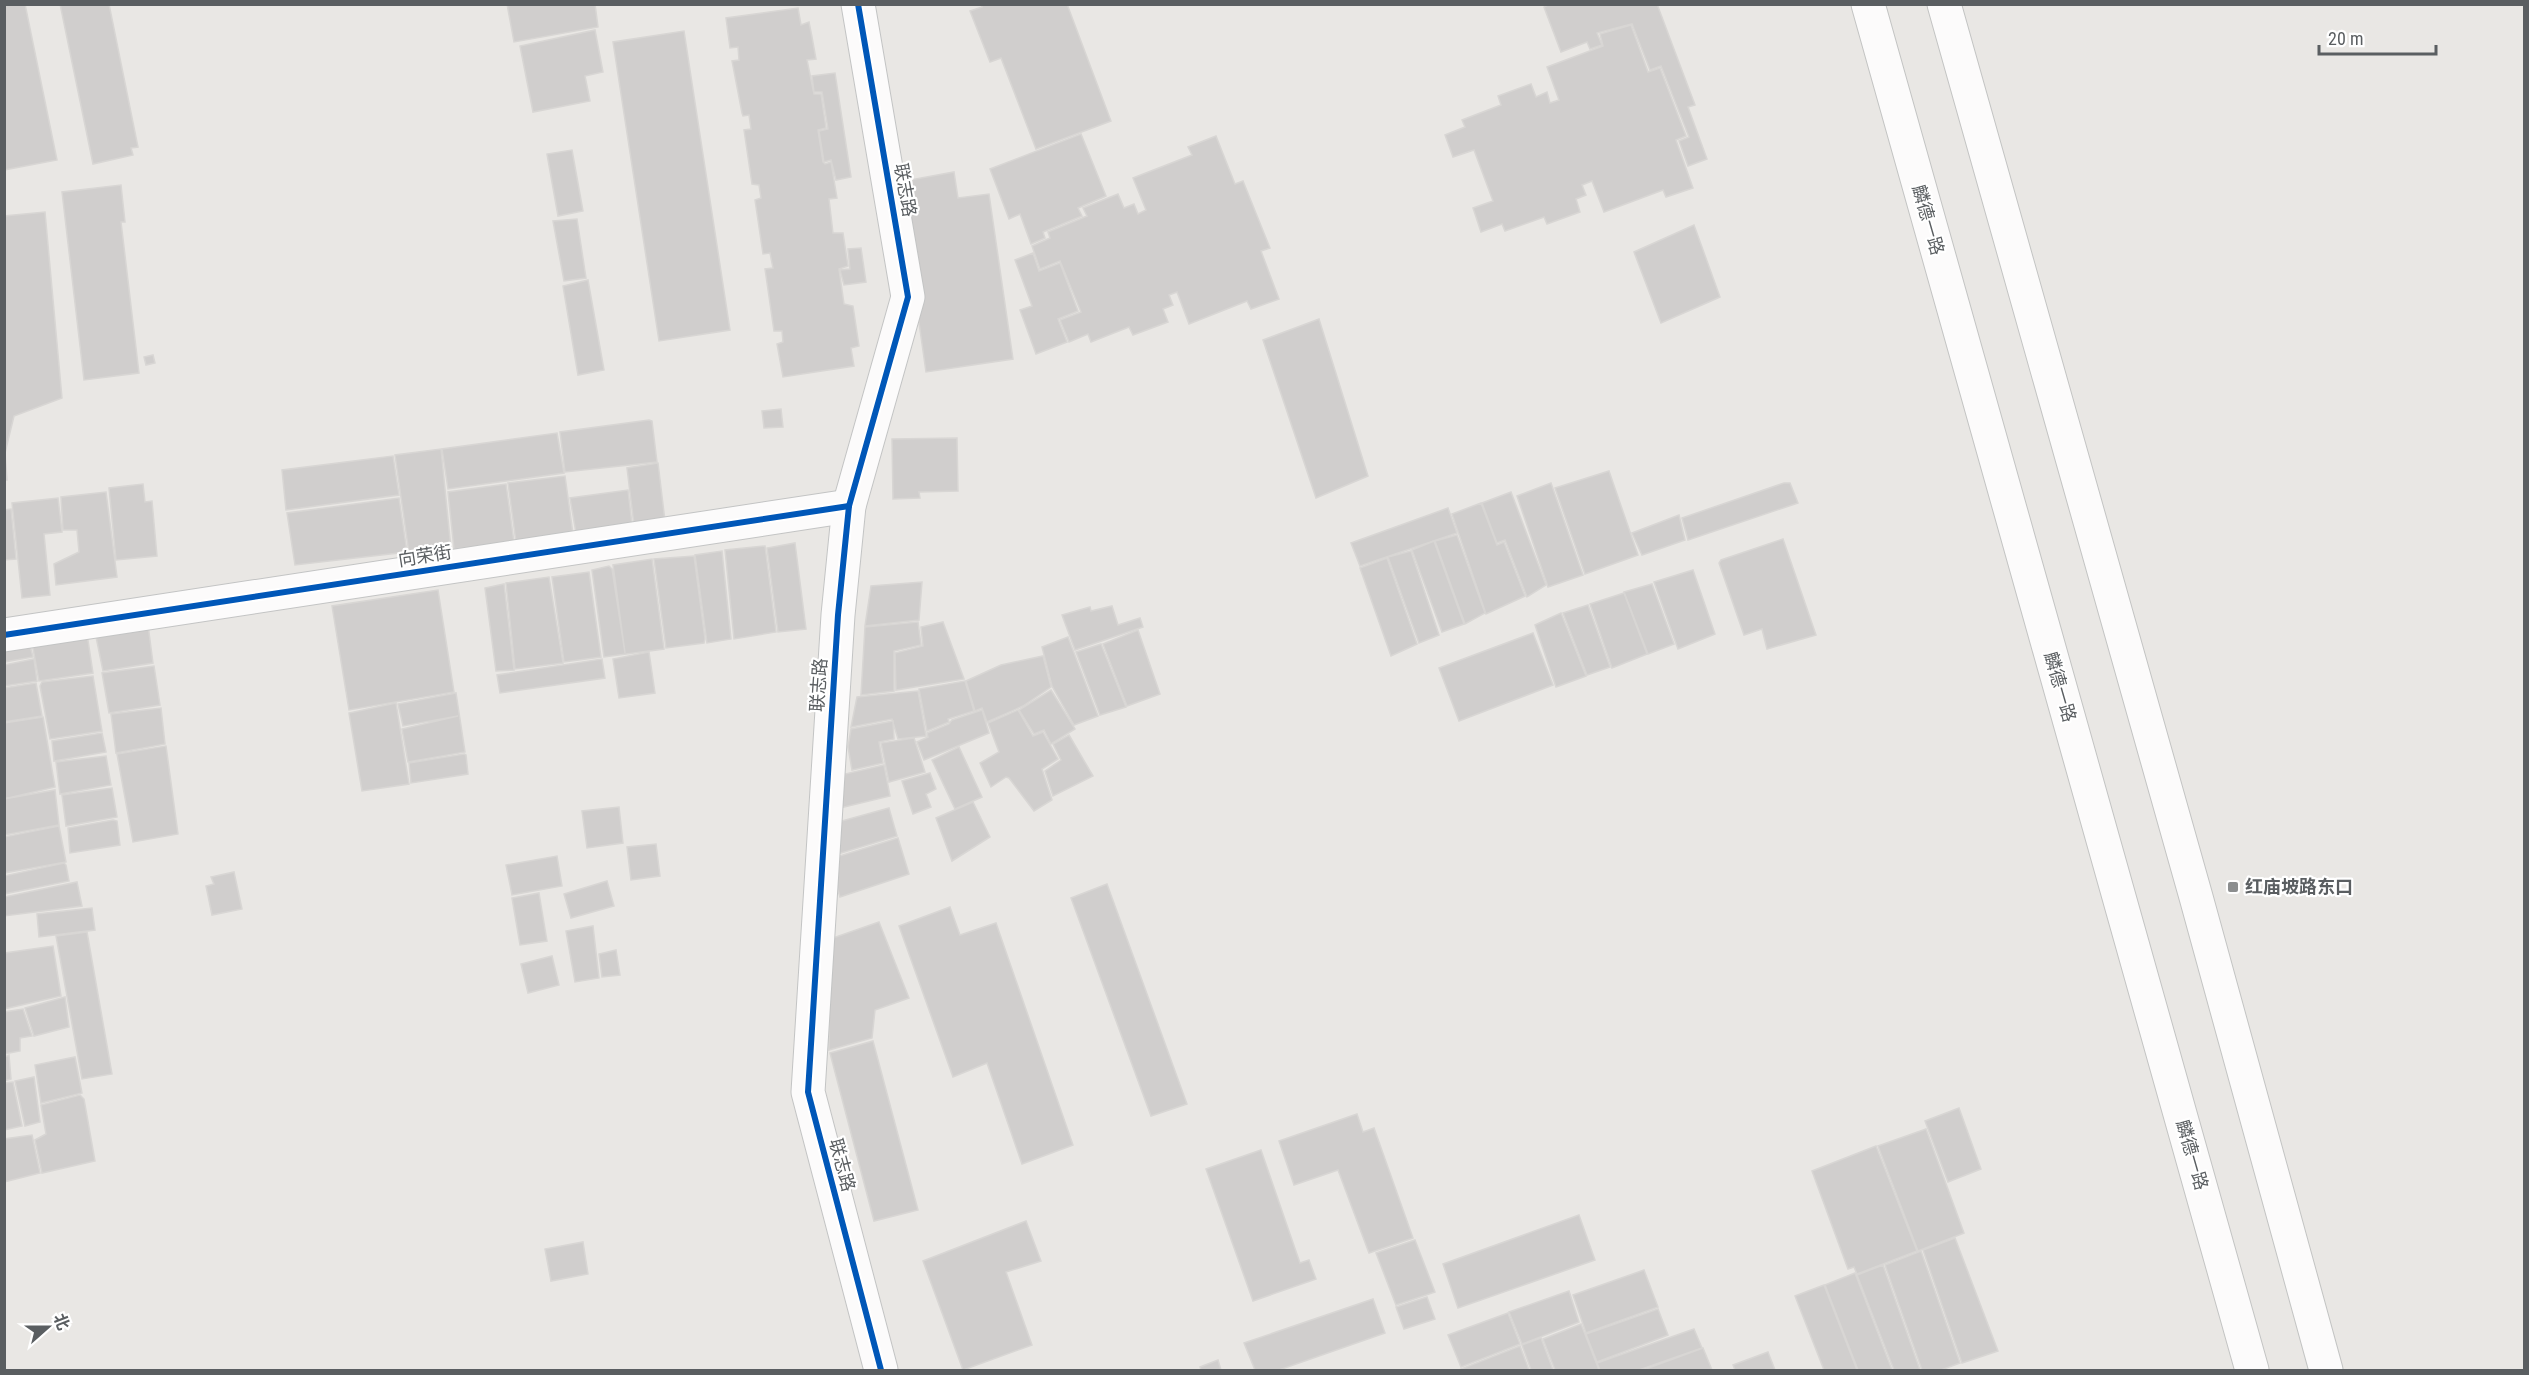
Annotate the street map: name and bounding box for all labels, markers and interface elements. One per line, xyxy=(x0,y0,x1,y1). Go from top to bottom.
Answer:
scale bar xyxy=(2319,18,2436,56)
text: 20 m xyxy=(2328,28,2363,49)
street label: 联志路 xyxy=(890,162,921,218)
street label: 麟德一路 xyxy=(1908,182,1948,257)
street label: 向荣街 xyxy=(397,541,453,570)
street label: 麟德一路 xyxy=(2040,649,2080,724)
street label: 联志路 xyxy=(806,657,831,713)
place label: 红庙坡路东口 xyxy=(2245,876,2353,897)
marker: 红庙坡路东口 xyxy=(2226,880,2240,894)
street label: 麟德一路 xyxy=(2172,1117,2212,1192)
street label: 联志路 xyxy=(825,1136,860,1194)
north arrow xyxy=(18,1297,78,1357)
text: 北 xyxy=(50,1311,73,1333)

